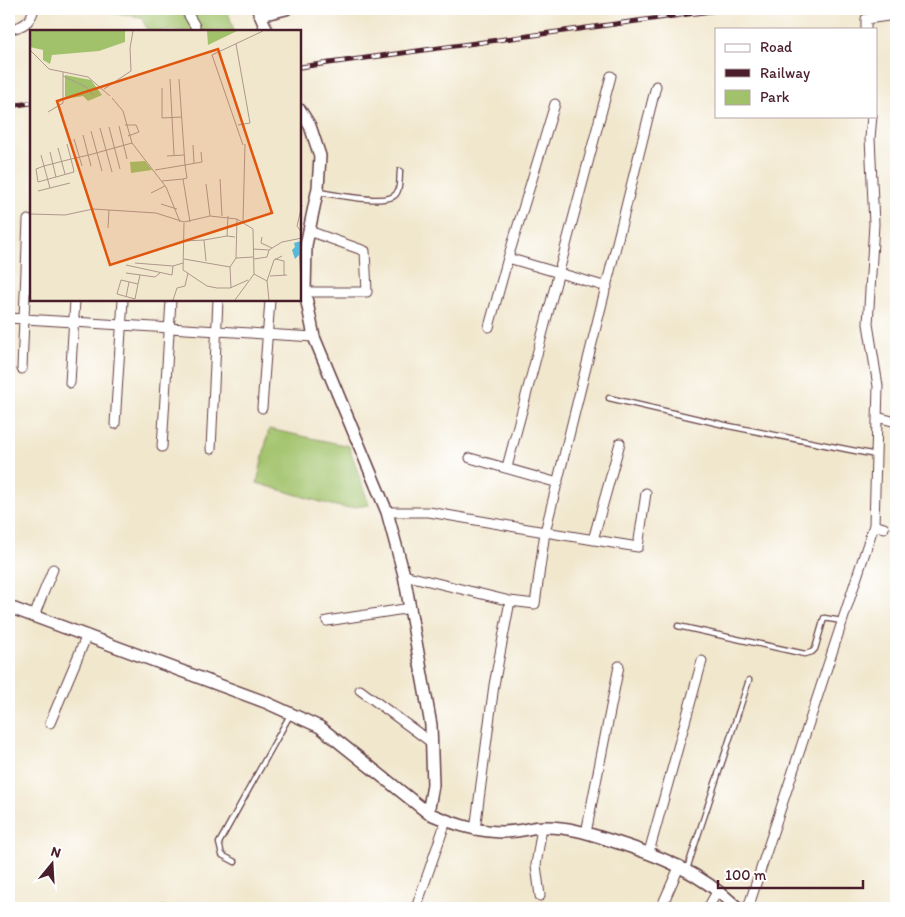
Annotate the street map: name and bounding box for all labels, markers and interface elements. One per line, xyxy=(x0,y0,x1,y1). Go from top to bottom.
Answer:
legend xyxy=(715,28,878,118)
inset map xyxy=(30,30,301,301)
text: Road xyxy=(760,38,793,56)
text: Railway xyxy=(760,64,810,82)
text: Park xyxy=(760,88,790,106)
north arrow xyxy=(28,840,78,890)
text: N xyxy=(49,843,63,862)
scale bar xyxy=(718,857,862,889)
text: 100 m xyxy=(725,866,767,884)

